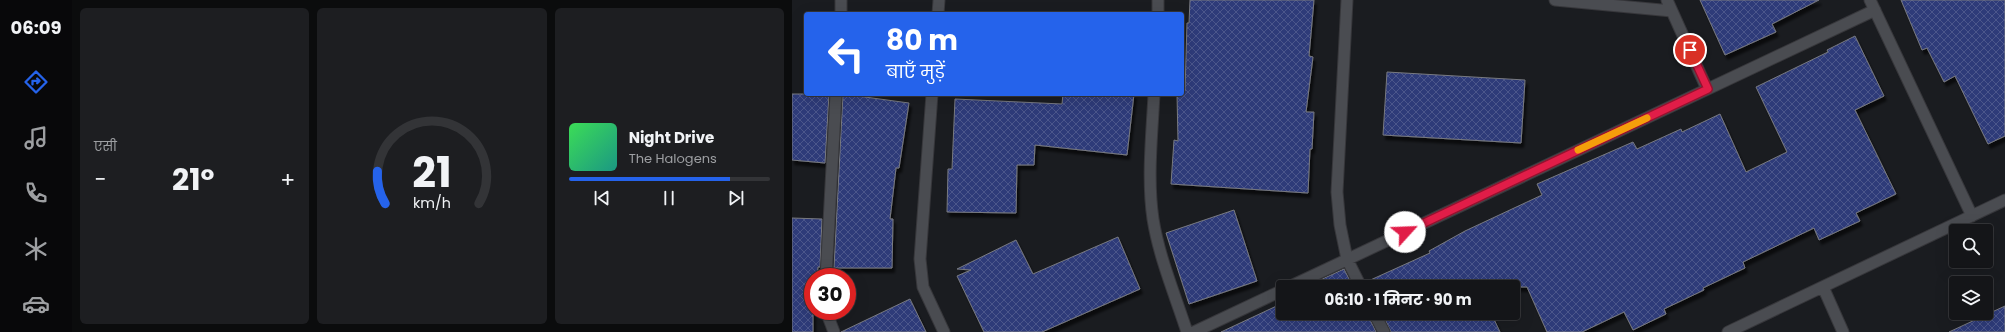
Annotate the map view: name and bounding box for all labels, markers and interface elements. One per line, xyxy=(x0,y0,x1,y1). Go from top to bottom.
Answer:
text: 06:09 xyxy=(10,15,62,40)
text: 80 m xyxy=(886,21,958,60)
icon: left xyxy=(820,28,872,80)
pin xyxy=(1673,33,1707,67)
icon: arrive xyxy=(1679,39,1701,61)
text: बाएँ मुड़ें xyxy=(886,59,945,84)
icon: directions xyxy=(22,68,50,96)
icon: music xyxy=(22,124,50,152)
text: Night Drive xyxy=(629,127,714,148)
text: एसी xyxy=(94,137,117,156)
text: 21 xyxy=(412,143,452,202)
text: The Halogens xyxy=(629,149,717,168)
text: 21° xyxy=(172,158,214,201)
text: − xyxy=(94,164,106,195)
text: + xyxy=(280,164,295,195)
icon: phone xyxy=(22,179,50,207)
icon: previous xyxy=(591,187,613,209)
icon: pause xyxy=(658,187,680,209)
icon: next xyxy=(725,187,747,209)
text: km/h xyxy=(413,193,451,213)
position arrow xyxy=(1384,211,1426,253)
map controls xyxy=(1949,224,1993,320)
button: search xyxy=(1949,224,1993,268)
icon: climate xyxy=(22,235,50,263)
speed limit sign: 30 xyxy=(804,268,856,320)
button: layers xyxy=(1949,276,1993,320)
text: 06:10 · 1 मिनट · 90 m xyxy=(1324,289,1472,310)
icon: car xyxy=(22,290,50,318)

